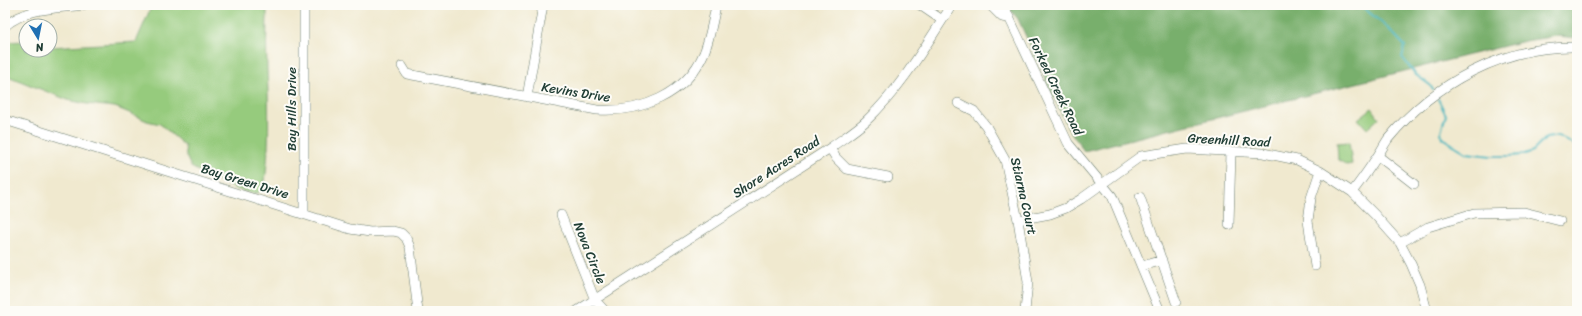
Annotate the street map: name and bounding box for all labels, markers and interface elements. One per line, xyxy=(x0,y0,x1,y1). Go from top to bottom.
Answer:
north arrow xyxy=(18,18,58,58)
street label: Forked Creek Road xyxy=(1022,33,1090,140)
text: N xyxy=(34,37,46,57)
street label: Bay Hills Drive xyxy=(280,67,303,151)
street label: Kevins Drive xyxy=(540,75,612,109)
street label: Greenhill Road xyxy=(1187,126,1272,154)
street label: Shore Acres Road xyxy=(727,129,825,204)
street label: Stiarna Court xyxy=(1004,155,1044,237)
street label: Bay Green Drive xyxy=(198,157,292,205)
street label: Nova Circle xyxy=(567,218,613,288)

